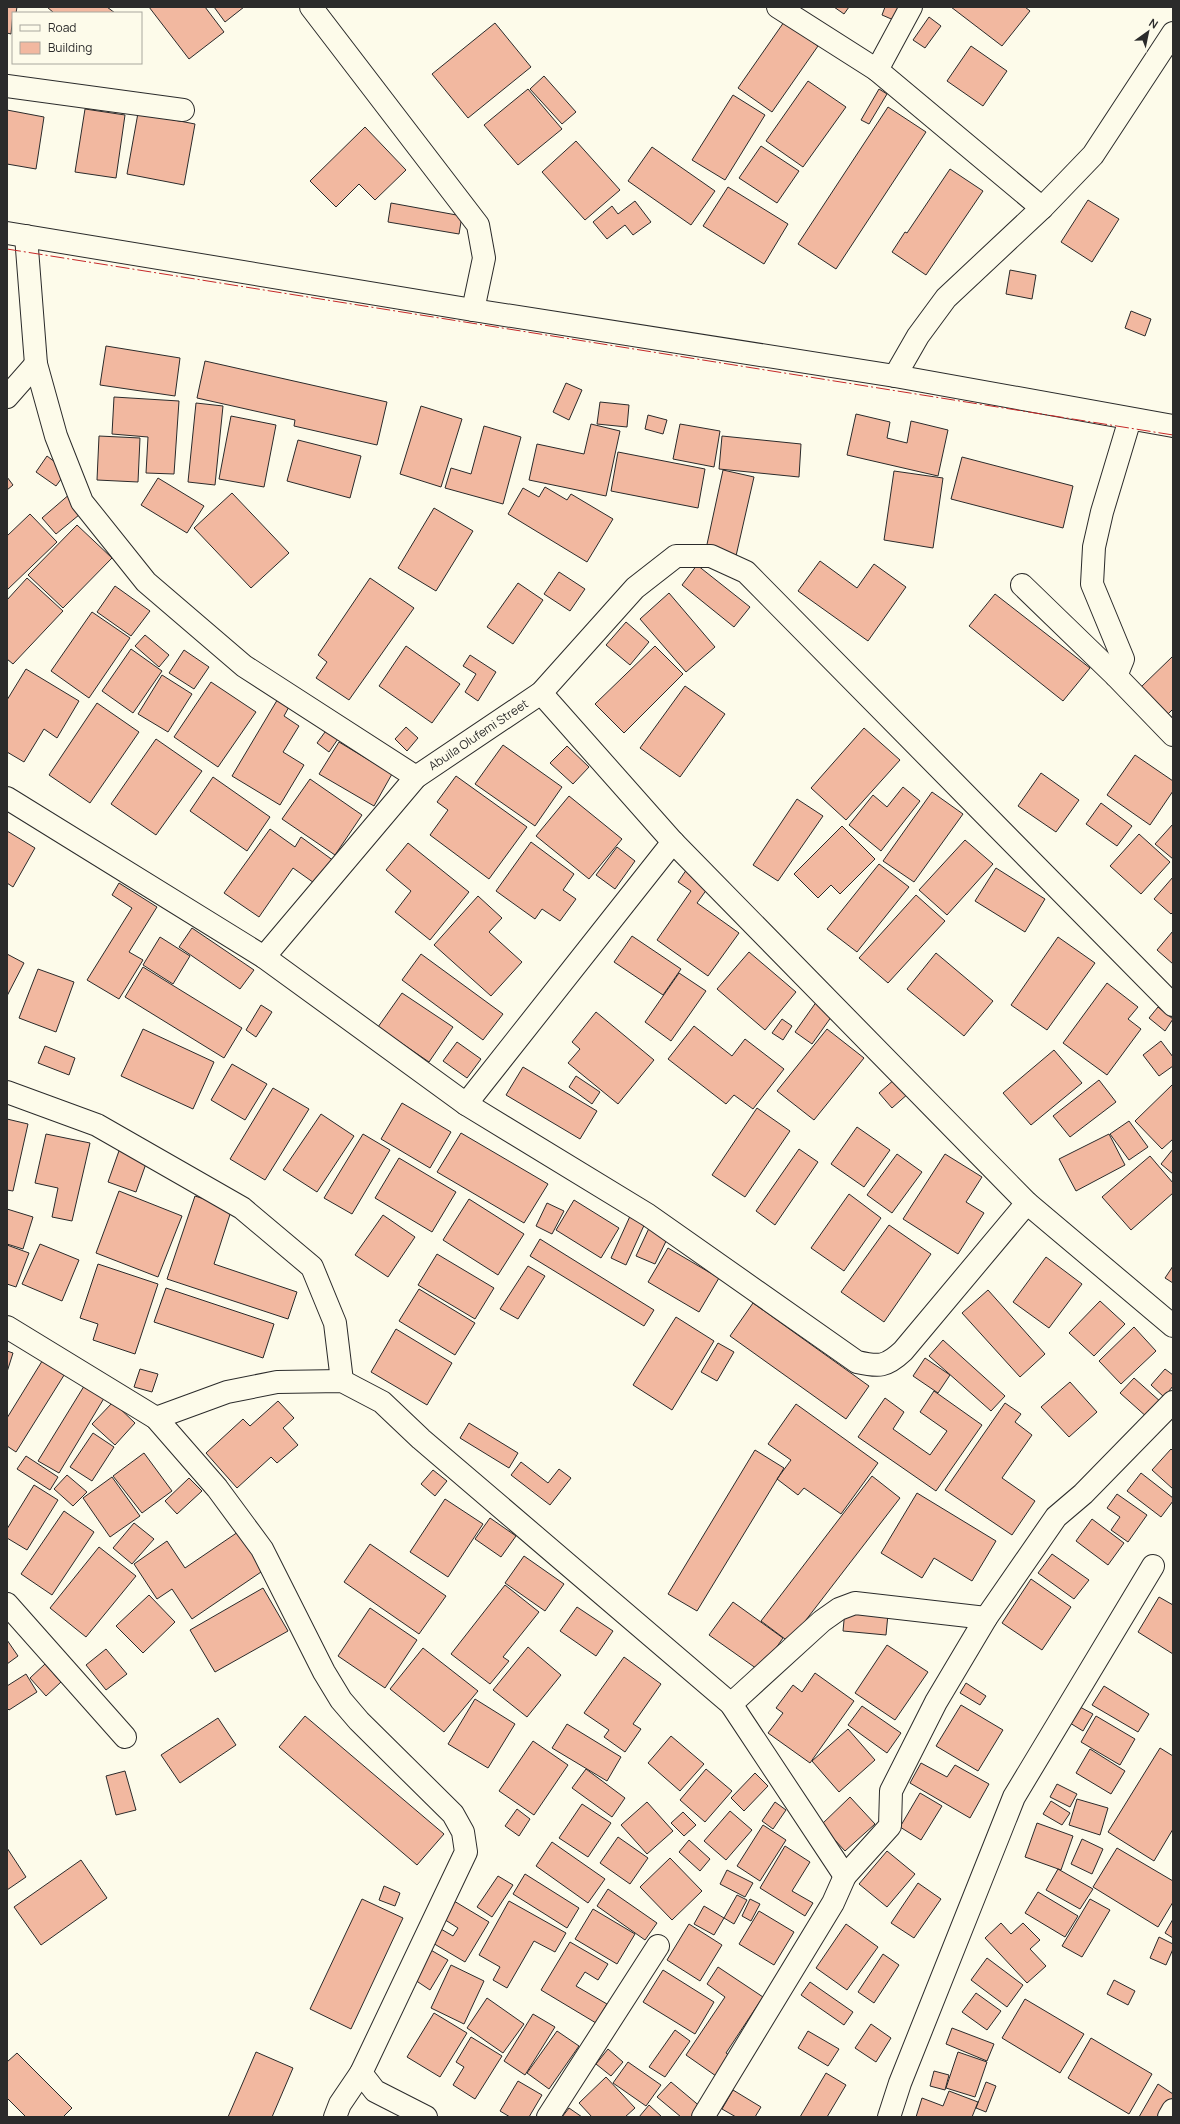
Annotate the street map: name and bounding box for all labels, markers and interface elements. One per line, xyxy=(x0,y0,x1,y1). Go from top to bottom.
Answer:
legend xyxy=(12,12,142,64)
north arrow xyxy=(1128,12,1168,52)
text: N xyxy=(1146,15,1161,32)
text: Road xyxy=(48,19,76,36)
text: Building xyxy=(48,39,92,56)
street label: Abuila Olufemi Street xyxy=(425,695,532,774)

